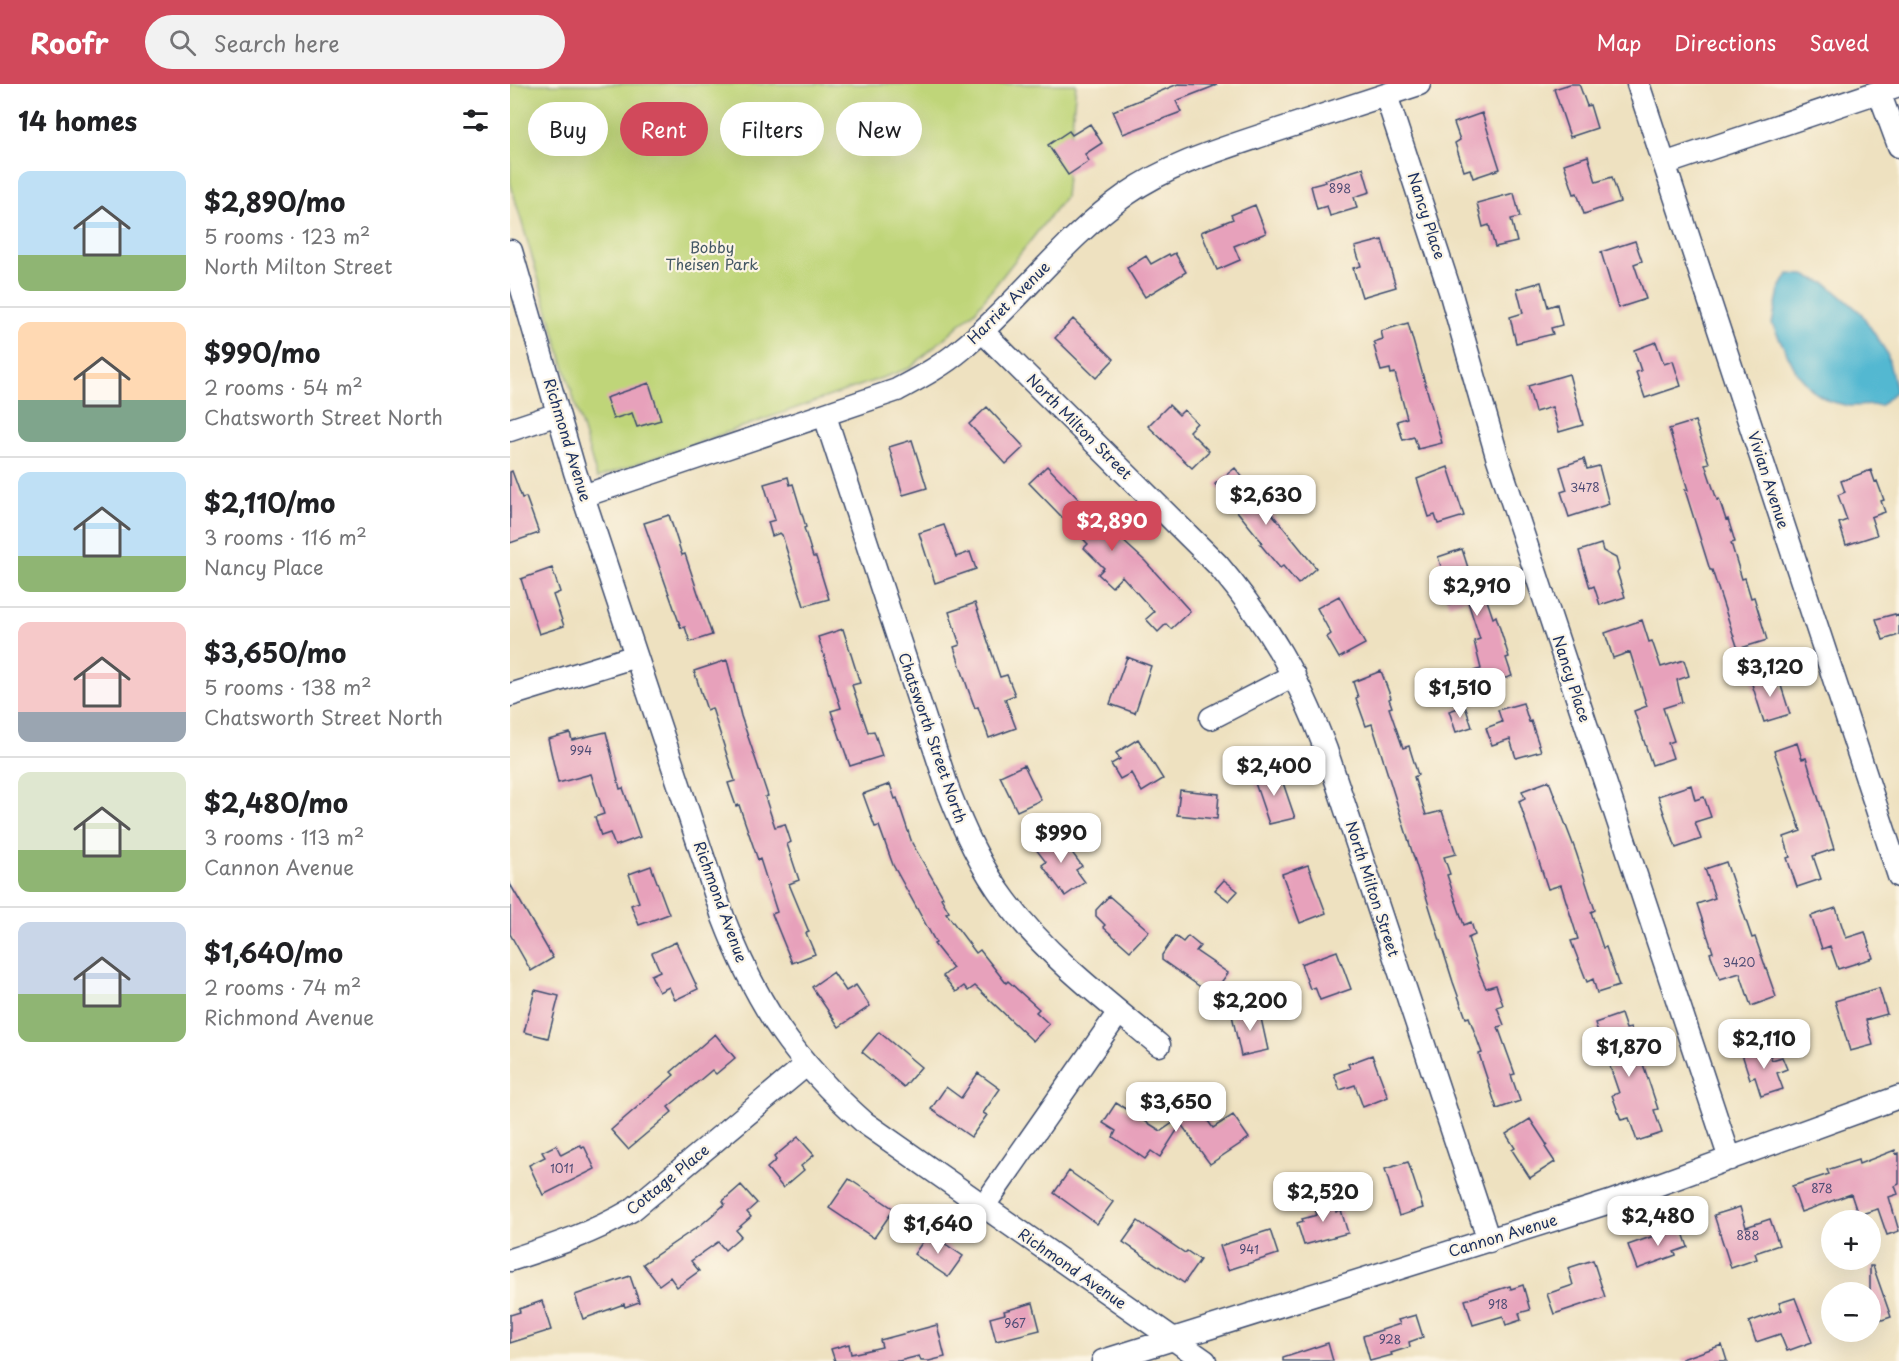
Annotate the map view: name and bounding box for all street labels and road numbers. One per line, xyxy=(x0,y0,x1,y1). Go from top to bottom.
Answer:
street label: Nancy Place xyxy=(1403,169,1452,262)
street label: Harriet Avenue xyxy=(961,255,1055,349)
street label: North Milton Street xyxy=(1022,368,1138,484)
street label: Richmond Avenue xyxy=(539,375,598,504)
street label: Vivian Avenue xyxy=(1743,428,1796,531)
street label: Nancy Place xyxy=(1548,632,1597,725)
street label: Chatsworth Street North xyxy=(893,649,973,826)
street label: North Milton Street xyxy=(1341,818,1406,959)
street label: Richmond Avenue xyxy=(689,838,754,965)
street label: Cottage Place xyxy=(621,1138,714,1220)
street label: Cannon Avenue xyxy=(1445,1207,1560,1262)
street label: Richmond Avenue xyxy=(1014,1222,1132,1314)

